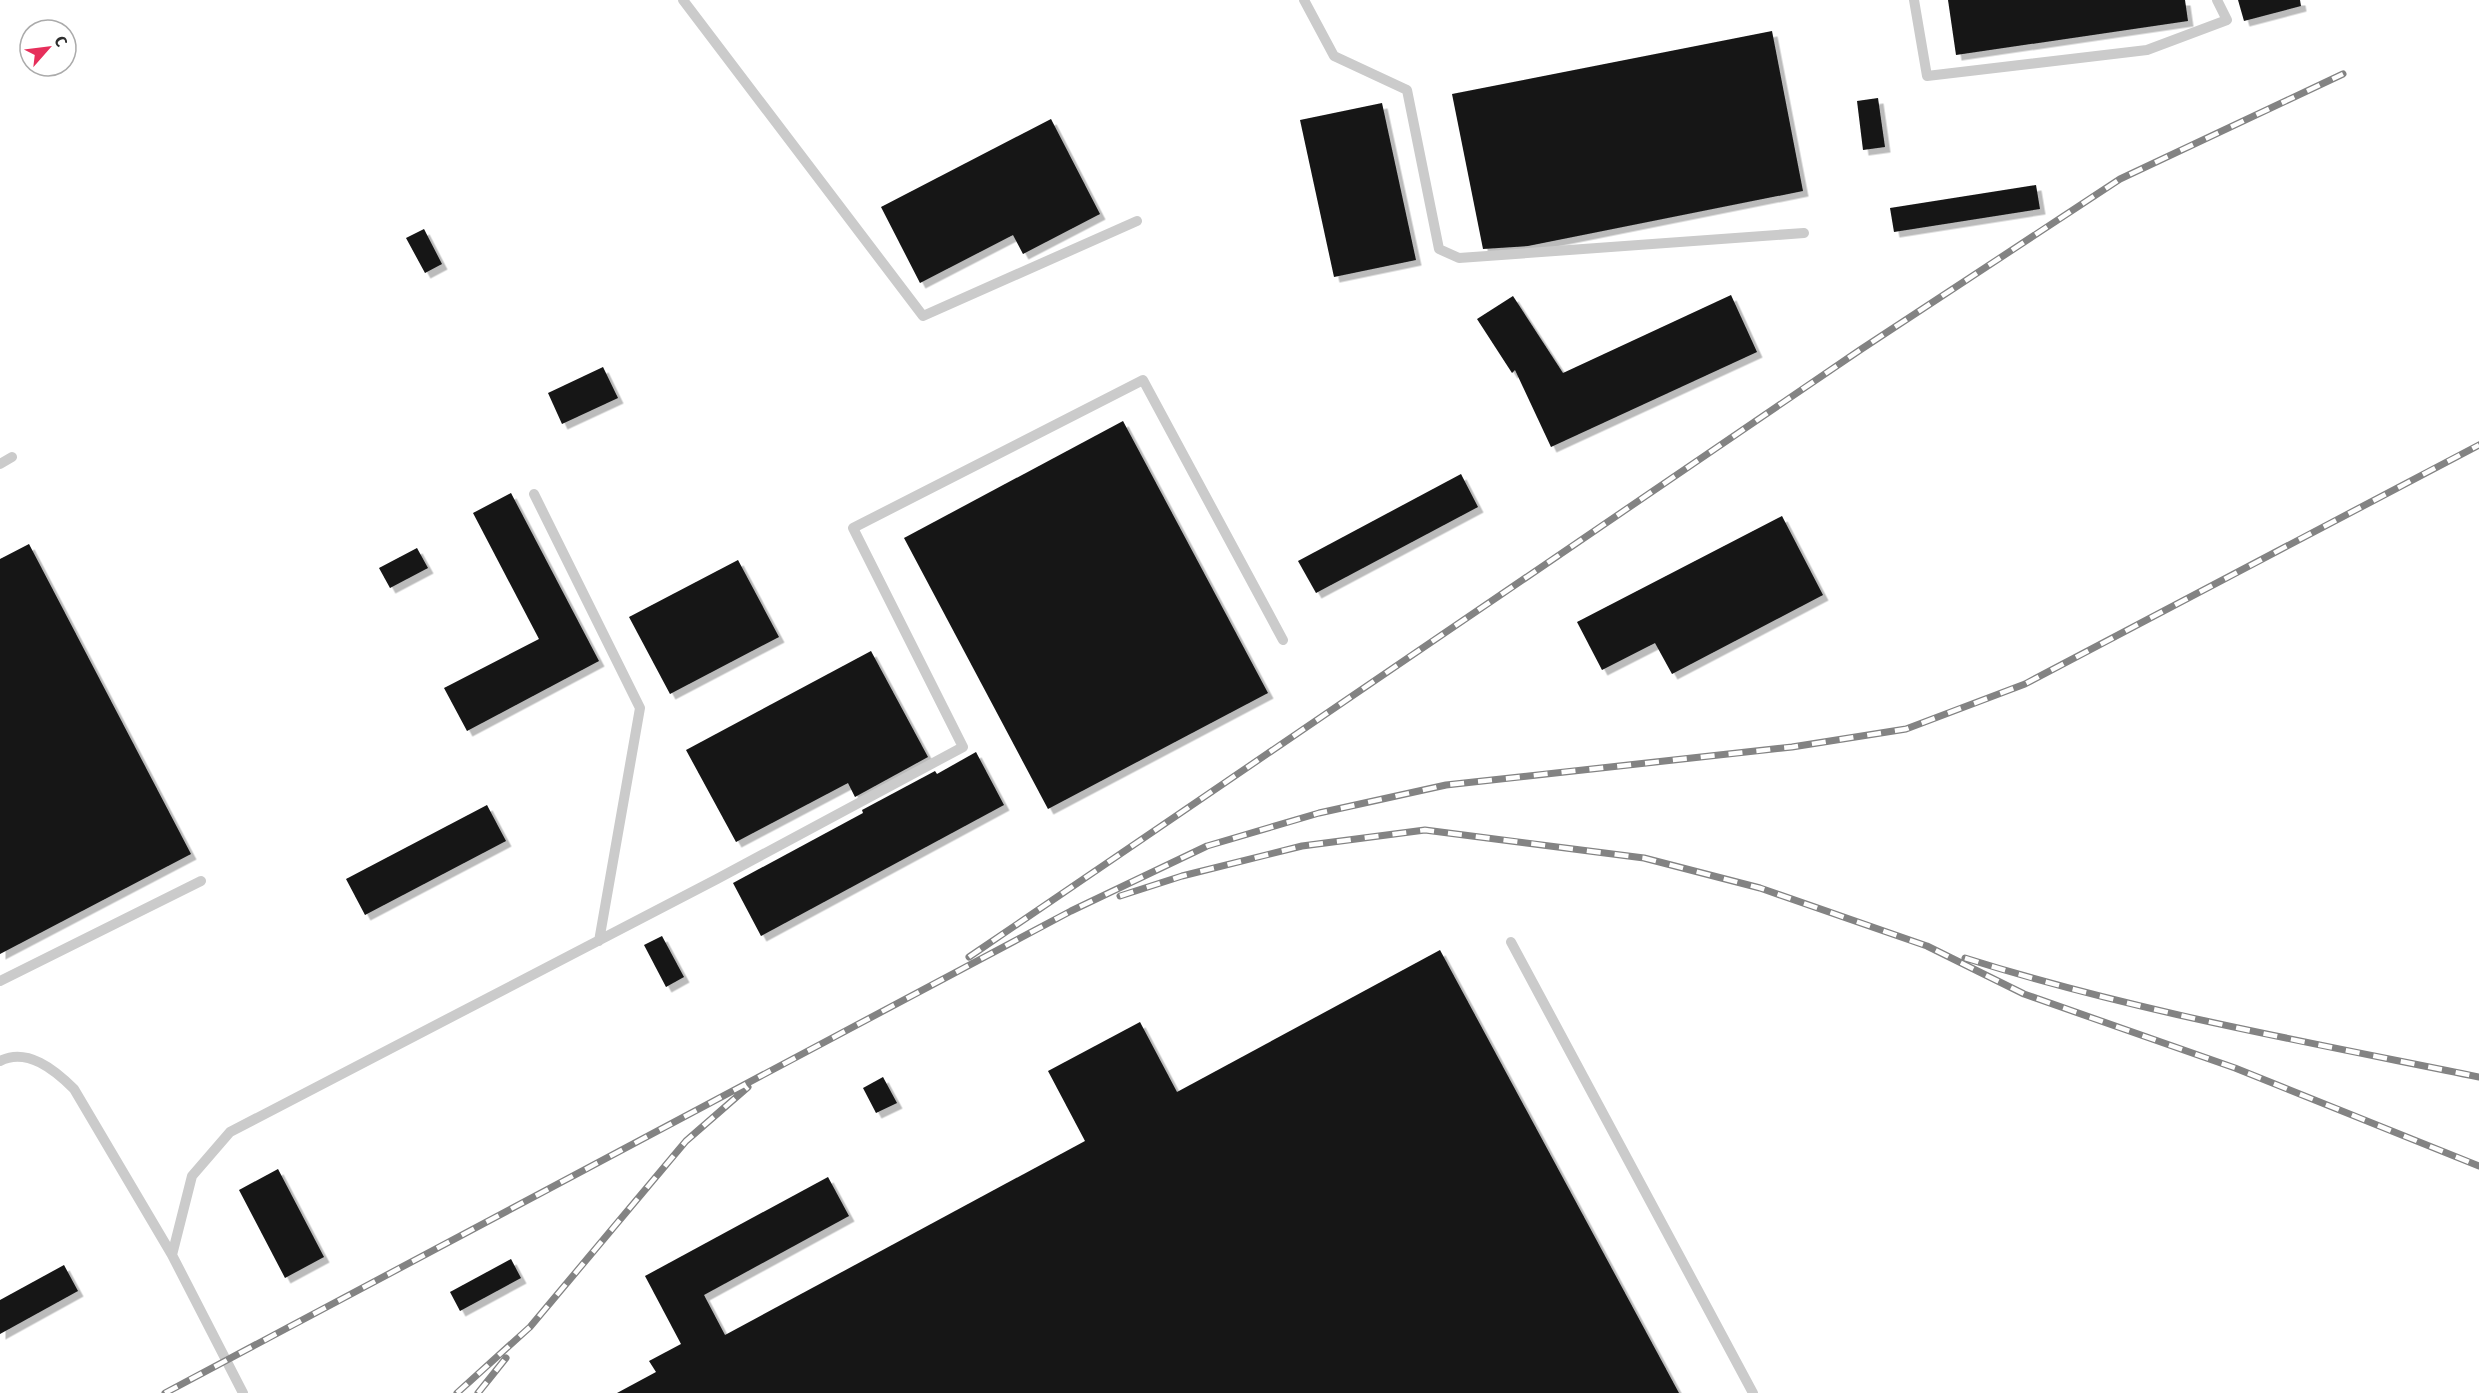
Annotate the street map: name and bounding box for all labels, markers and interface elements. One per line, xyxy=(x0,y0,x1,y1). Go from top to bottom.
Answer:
north arrow xyxy=(18,18,78,78)
text: С xyxy=(50,33,72,50)

